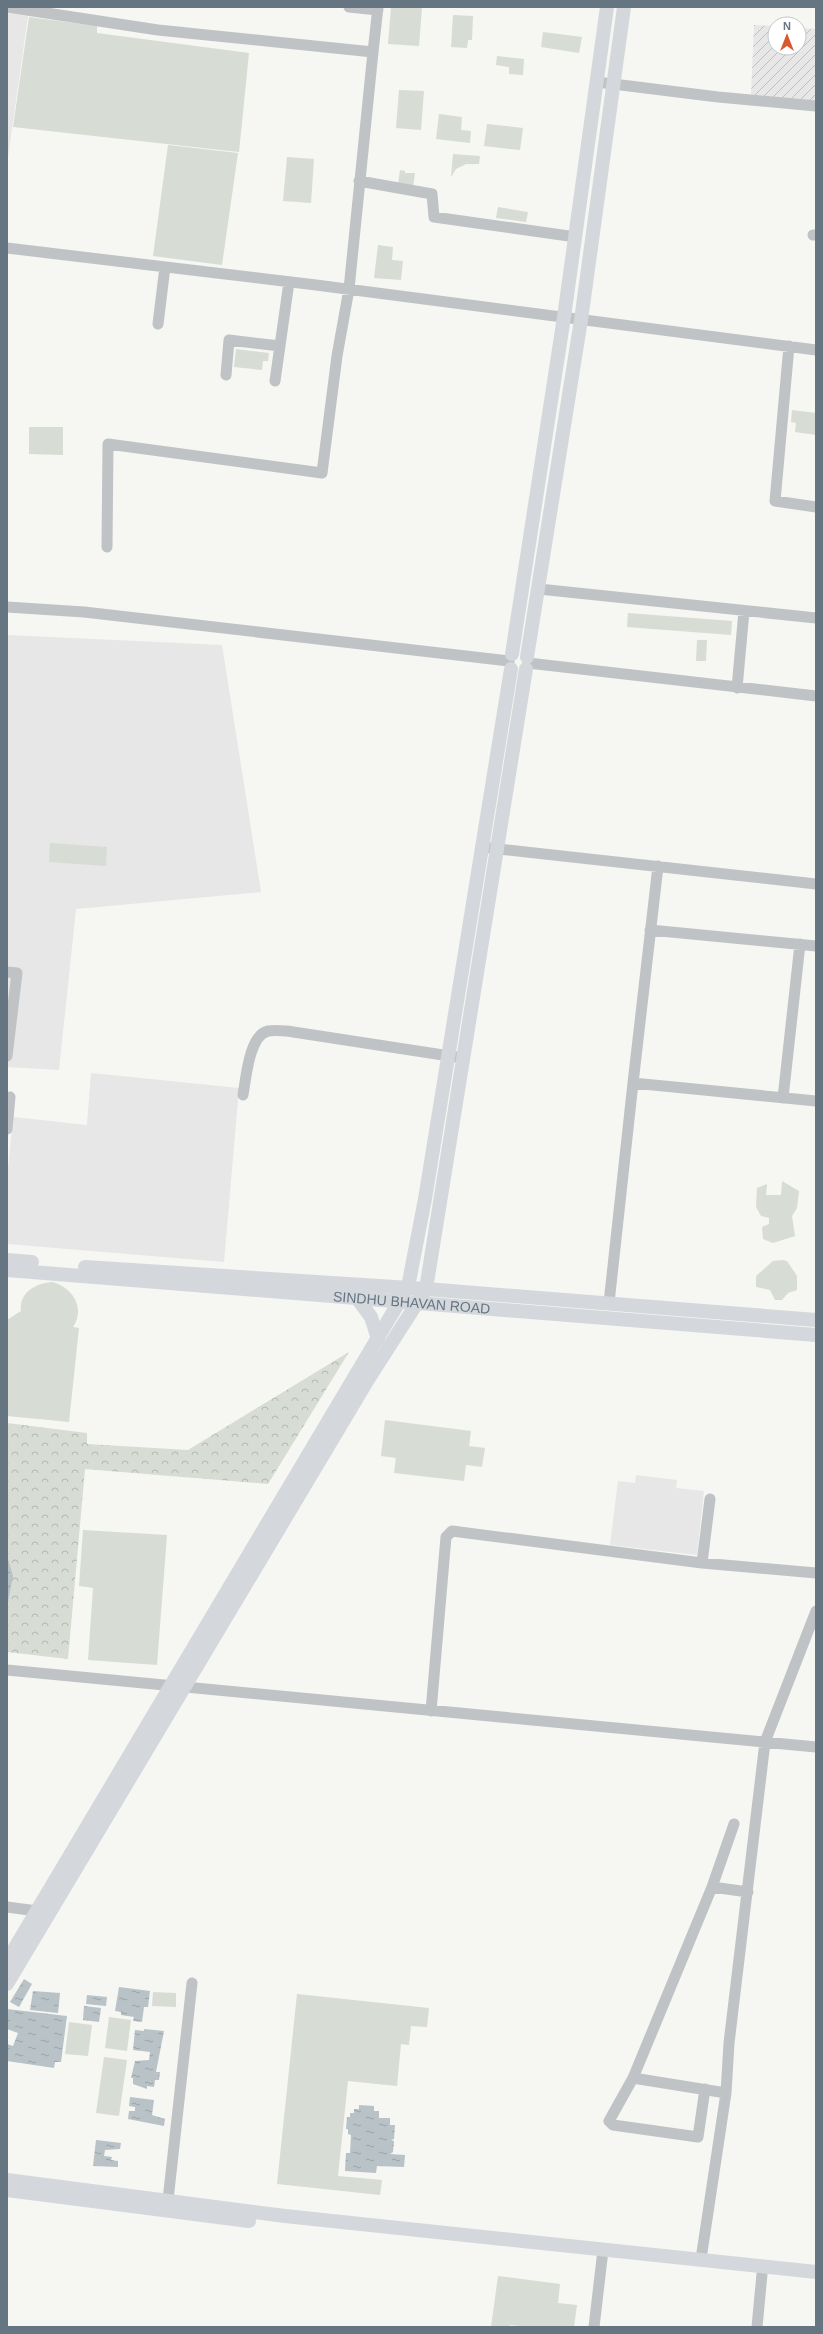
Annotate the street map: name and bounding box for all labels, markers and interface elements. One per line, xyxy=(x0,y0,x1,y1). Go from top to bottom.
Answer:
north arrow xyxy=(767,16,807,56)
text: N xyxy=(783,20,791,32)
street label: SINDHU BHAVAN ROAD xyxy=(333,1288,491,1317)

